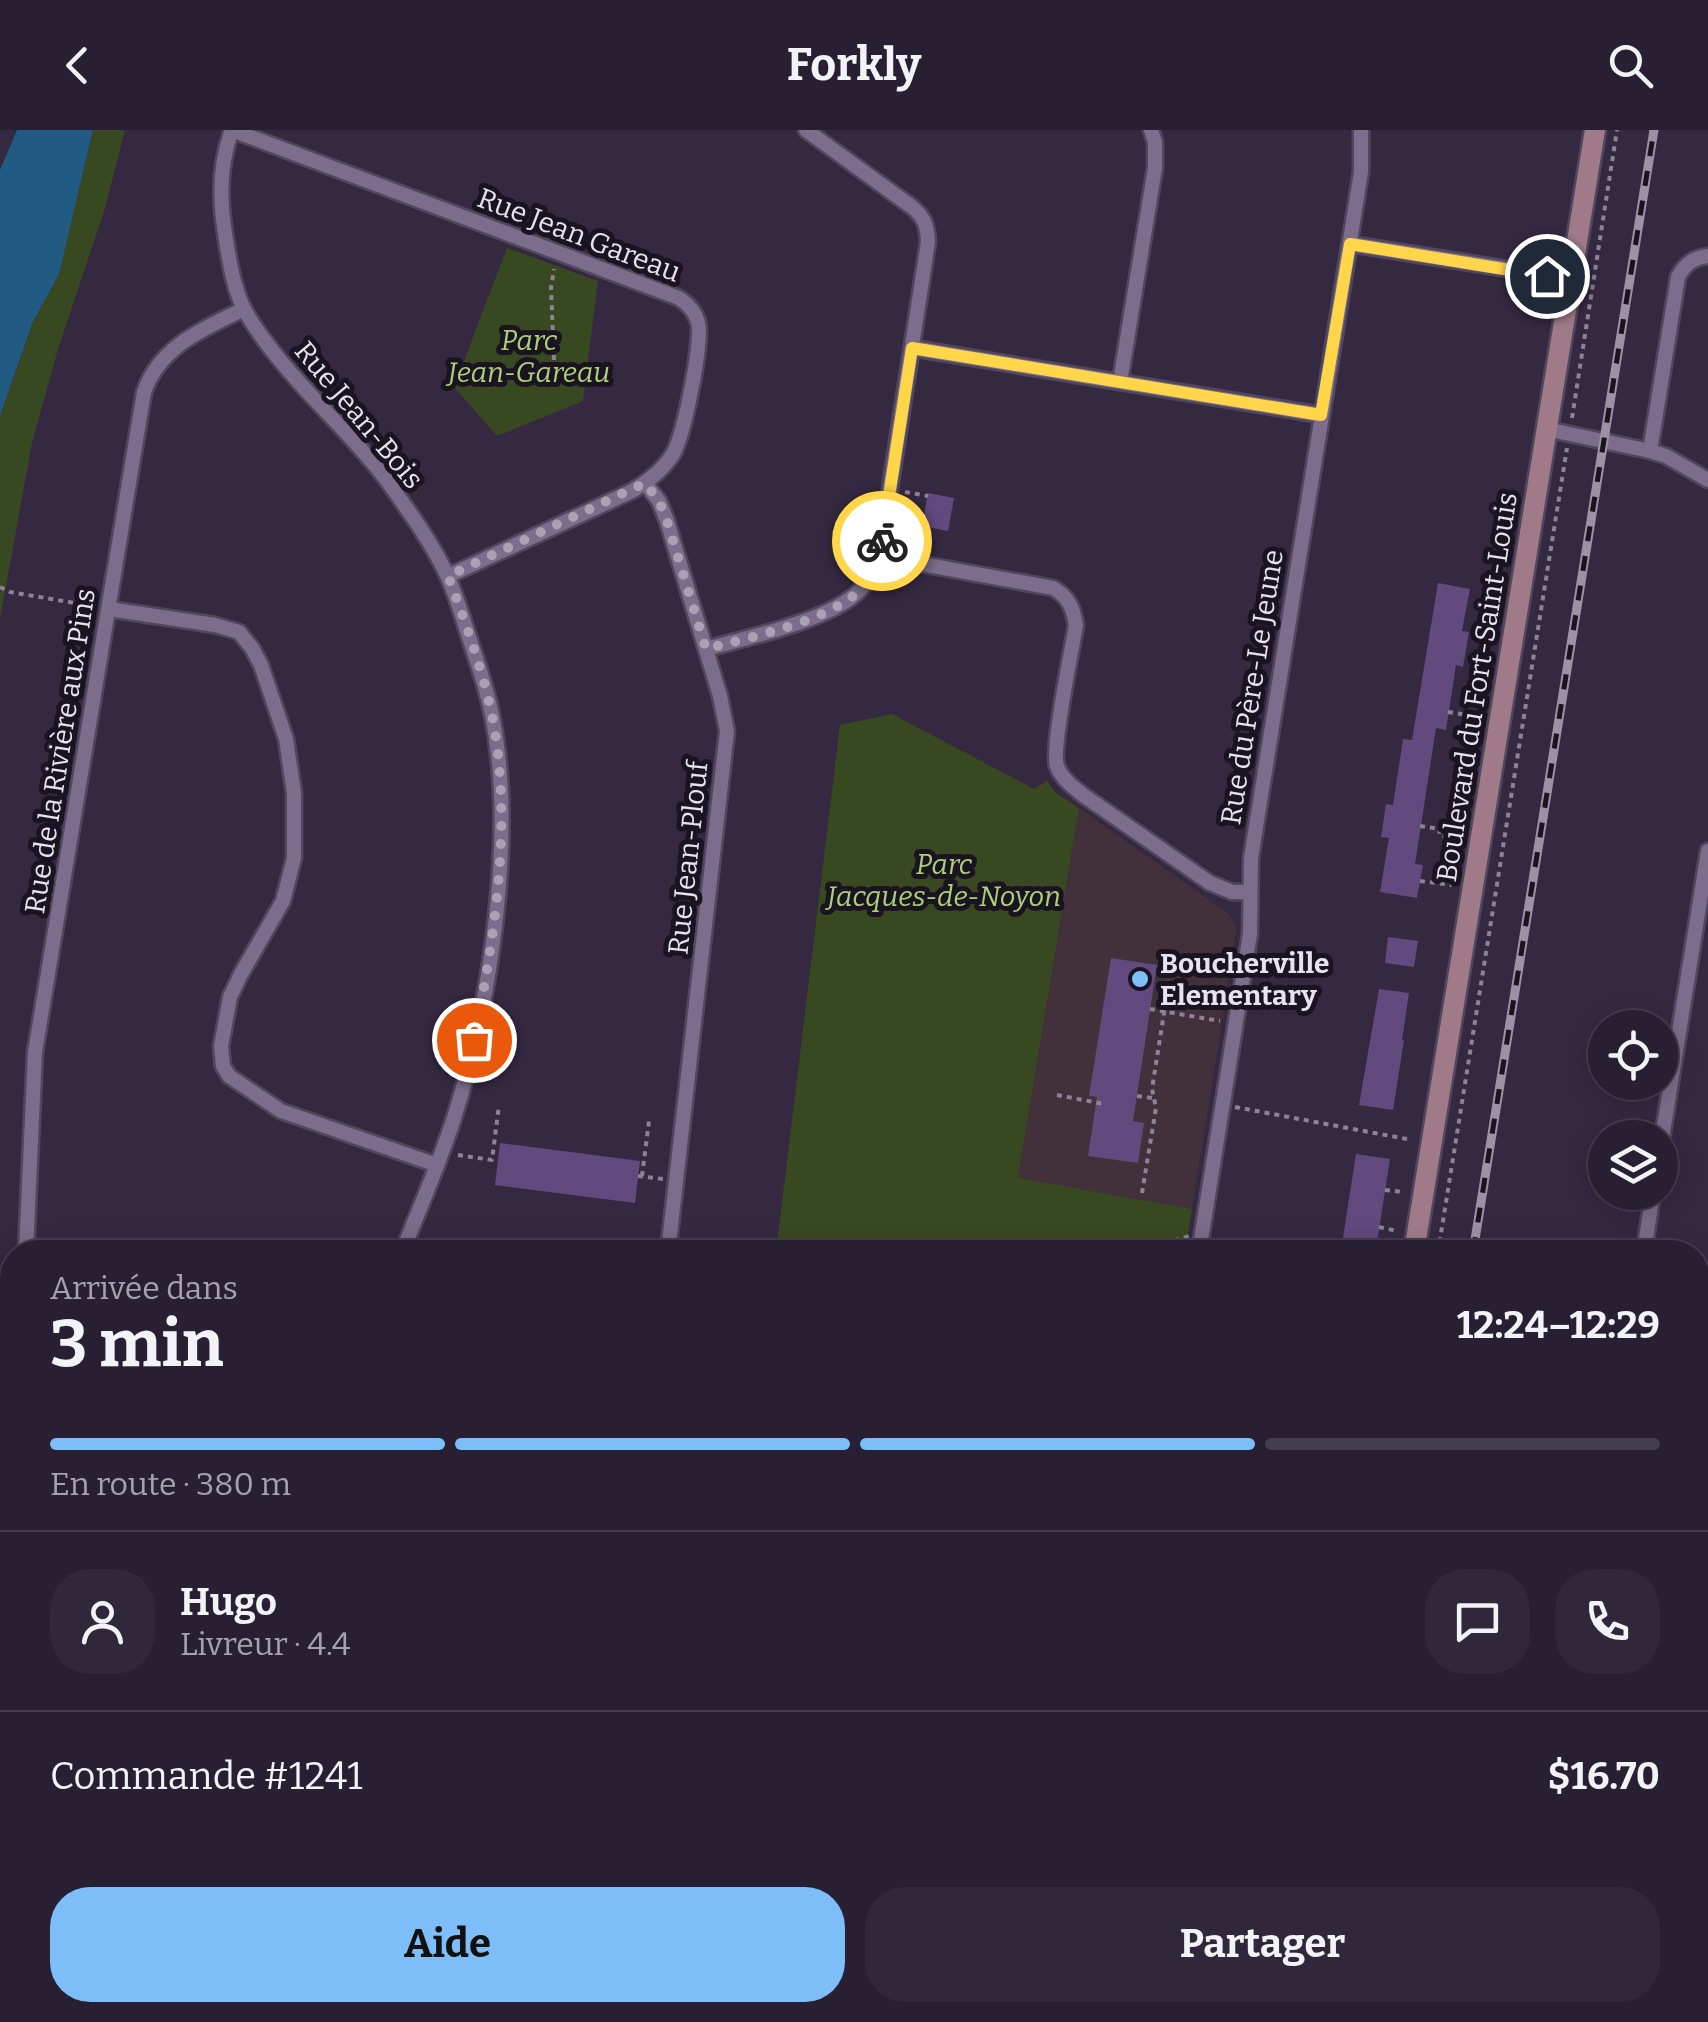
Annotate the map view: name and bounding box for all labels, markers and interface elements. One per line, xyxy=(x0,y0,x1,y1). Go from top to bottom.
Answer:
icon: back xyxy=(50,38,105,93)
text: Forkly xyxy=(787,38,921,92)
icon: search xyxy=(1603,38,1658,93)
street label: Rue Jean Gareau xyxy=(473,181,685,289)
pin xyxy=(1505,234,1590,319)
icon: home xyxy=(1520,249,1575,304)
park label: Parc Jean-Gareau xyxy=(445,324,610,389)
street label: Rue Jean-Bois xyxy=(288,335,430,495)
street label: Boulevard du Fort-Saint-Louis xyxy=(1430,490,1524,884)
courier xyxy=(832,491,932,591)
icon: bike xyxy=(855,514,910,569)
street label: Rue du Père-Le Jeune xyxy=(1214,547,1290,827)
street label: Rue de la Rivière aux Pins xyxy=(18,586,102,916)
street label: Rue Jean-Plouf xyxy=(661,758,715,956)
park label: Parc Jacques-de-Noyon xyxy=(824,848,1061,913)
place label: Boucherville Elementary xyxy=(1160,947,1329,1012)
marker: Boucherville Elementary xyxy=(1129,968,1151,990)
pin xyxy=(432,998,517,1083)
map controls xyxy=(1588,1010,1678,1210)
button: locate xyxy=(1588,1010,1678,1100)
icon: bag xyxy=(447,1013,502,1068)
button: layers xyxy=(1588,1120,1678,1210)
text: Arrivée dans xyxy=(50,1269,238,1307)
text: 12:24–12:29 xyxy=(1457,1302,1660,1348)
text: 3 min xyxy=(50,1305,224,1383)
text: En route · 380 m xyxy=(50,1465,291,1503)
button: person xyxy=(50,1569,155,1674)
button: chat xyxy=(1425,1569,1530,1674)
button: phone xyxy=(1555,1569,1660,1674)
text: Hugo xyxy=(180,1579,277,1625)
text: Livreur · 4.4 xyxy=(180,1625,350,1663)
text: Commande #1241 xyxy=(50,1753,363,1799)
text: $16.70 xyxy=(1548,1753,1660,1799)
button: Aide xyxy=(50,1887,845,2002)
button: Partager xyxy=(865,1887,1660,2002)

